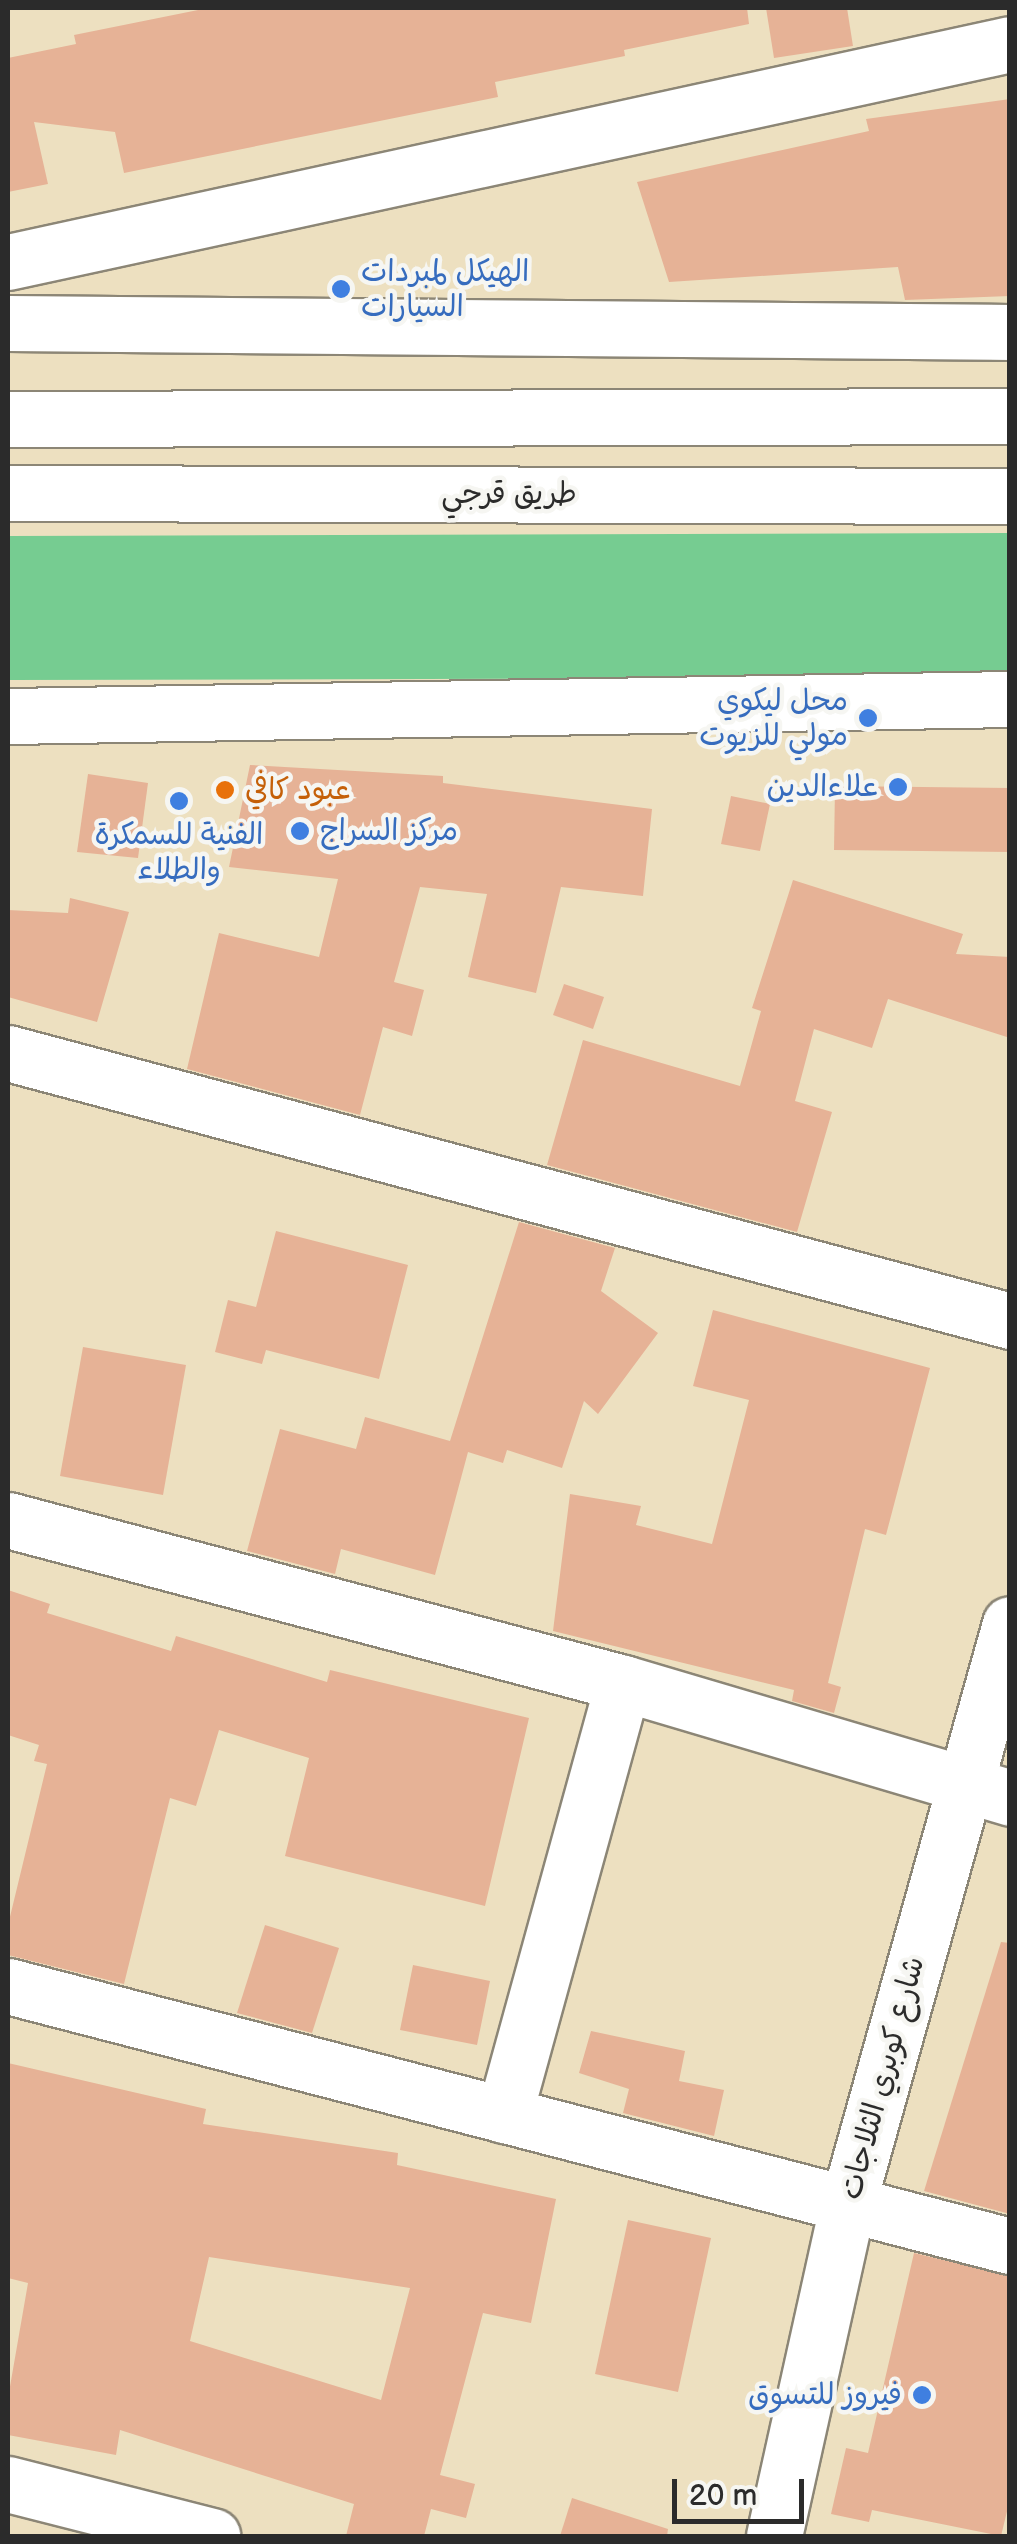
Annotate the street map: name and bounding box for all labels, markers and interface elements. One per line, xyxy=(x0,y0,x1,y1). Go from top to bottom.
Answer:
place label: الهيكل لمبردات السيارات xyxy=(361,254,529,324)
marker: الهيكل لمبردات السيارات xyxy=(330,278,352,300)
street label: طريق قرجي xyxy=(441,476,577,512)
place label: محل ليكوي مولي للزيوت xyxy=(699,683,848,754)
marker: محل ليكوي مولي للزيوت xyxy=(857,707,879,729)
place label: علاءالدين xyxy=(767,769,878,805)
place label: عبود كافي xyxy=(245,772,351,808)
marker: علاءالدين xyxy=(887,776,909,798)
marker: عبود كافي xyxy=(214,779,236,801)
marker: الفنية للسمكرة والطلاء xyxy=(168,790,190,812)
place label: مركز السراج xyxy=(320,813,458,849)
place label: الفنية للسمكرة والطلاء xyxy=(95,817,263,888)
marker: مركز السراج xyxy=(289,820,311,842)
street label: شارع كوبري الثلاجات xyxy=(833,1953,933,2203)
place label: فيروز للتسوق xyxy=(748,2377,902,2413)
marker: فيروز للتسوق xyxy=(911,2384,933,2406)
scale bar xyxy=(677,2459,810,2521)
text: 20 m xyxy=(689,2478,757,2514)

